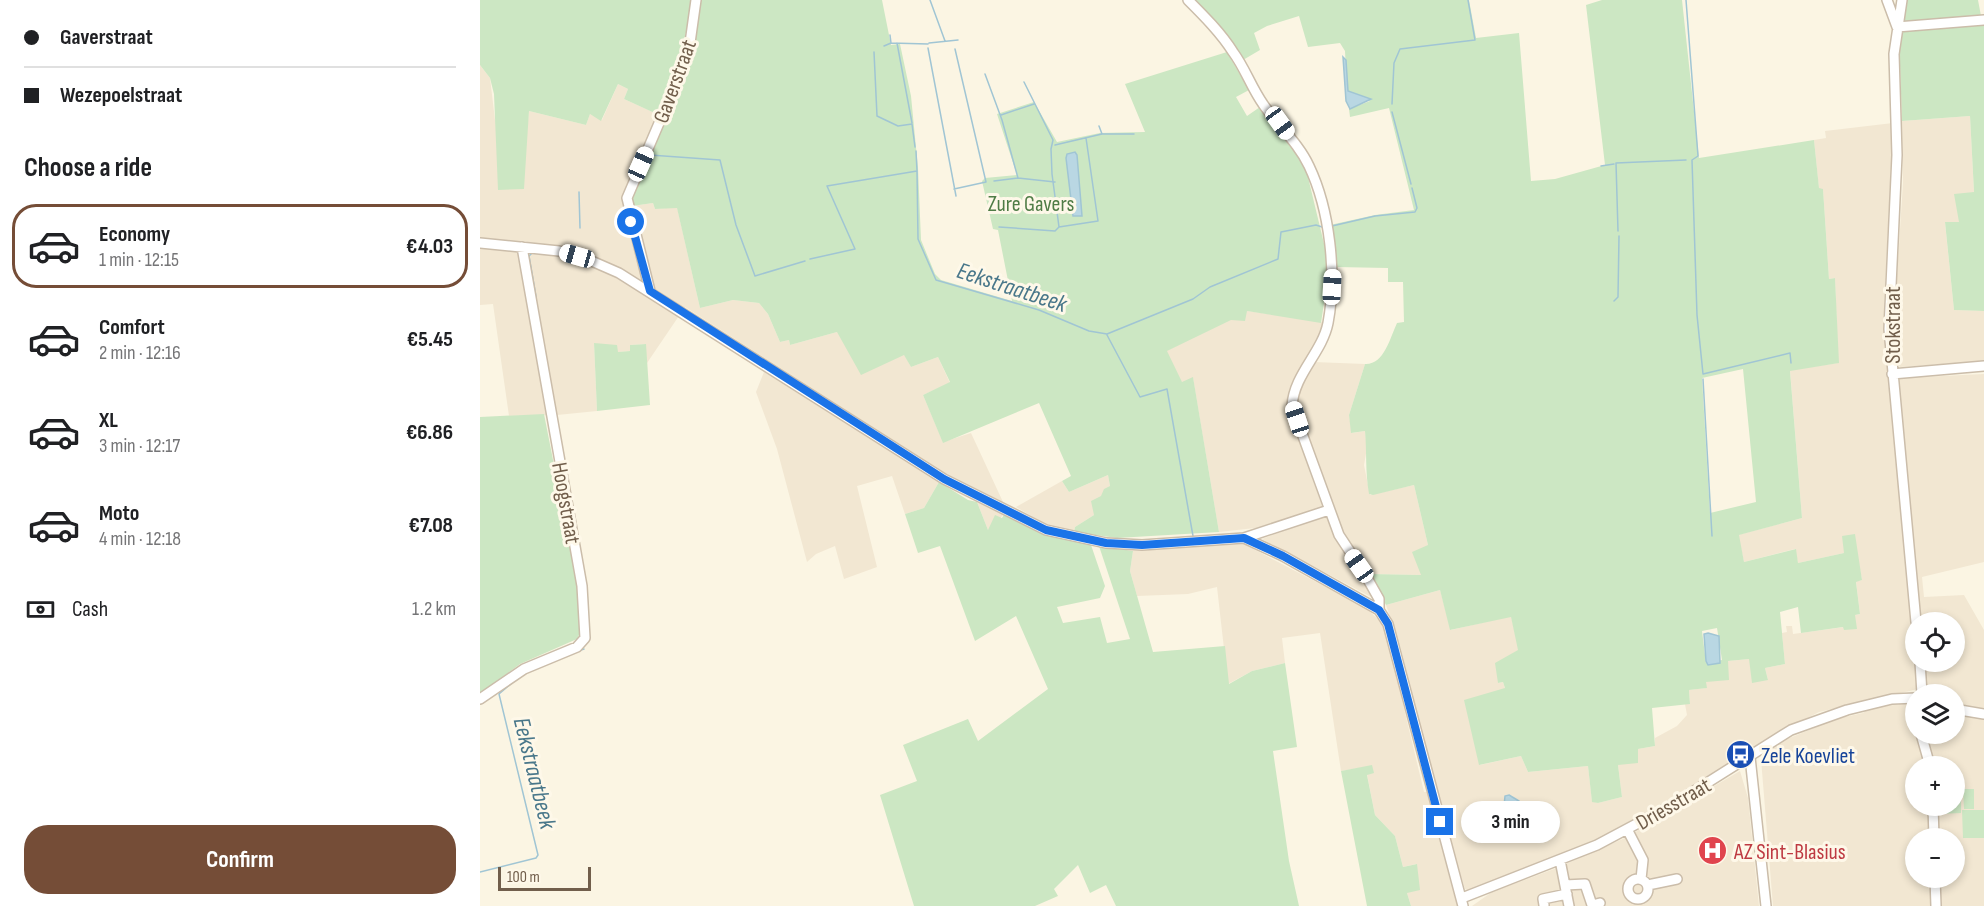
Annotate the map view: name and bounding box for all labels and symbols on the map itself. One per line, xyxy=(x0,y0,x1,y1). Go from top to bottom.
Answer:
street label: Gaverstraat xyxy=(648,36,703,127)
car xyxy=(1262,103,1298,143)
car xyxy=(625,144,657,184)
park label: Zure Gavers xyxy=(988,191,1074,218)
route start xyxy=(617,208,644,235)
car xyxy=(557,242,597,270)
water label: Eekstraatbeek xyxy=(953,256,1071,319)
car xyxy=(1322,269,1342,305)
street label: Stokstraat xyxy=(1880,286,1907,364)
car xyxy=(1283,399,1311,439)
street label: Hoogstraat xyxy=(545,460,586,546)
car xyxy=(1341,546,1377,586)
water label: Eekstraatbeek xyxy=(507,714,563,833)
bus stop icon: Zele Koevliet xyxy=(1724,739,1756,771)
place label: Zele Koevliet xyxy=(1761,743,1855,770)
street label: Driesstraat xyxy=(1632,772,1716,836)
callout: 3 min xyxy=(1461,801,1560,843)
route end xyxy=(1426,808,1453,835)
hospital icon: AZ Sint-Blasius xyxy=(1697,835,1729,867)
place label: AZ Sint-Blasius xyxy=(1733,839,1846,866)
scale bar xyxy=(498,864,591,892)

